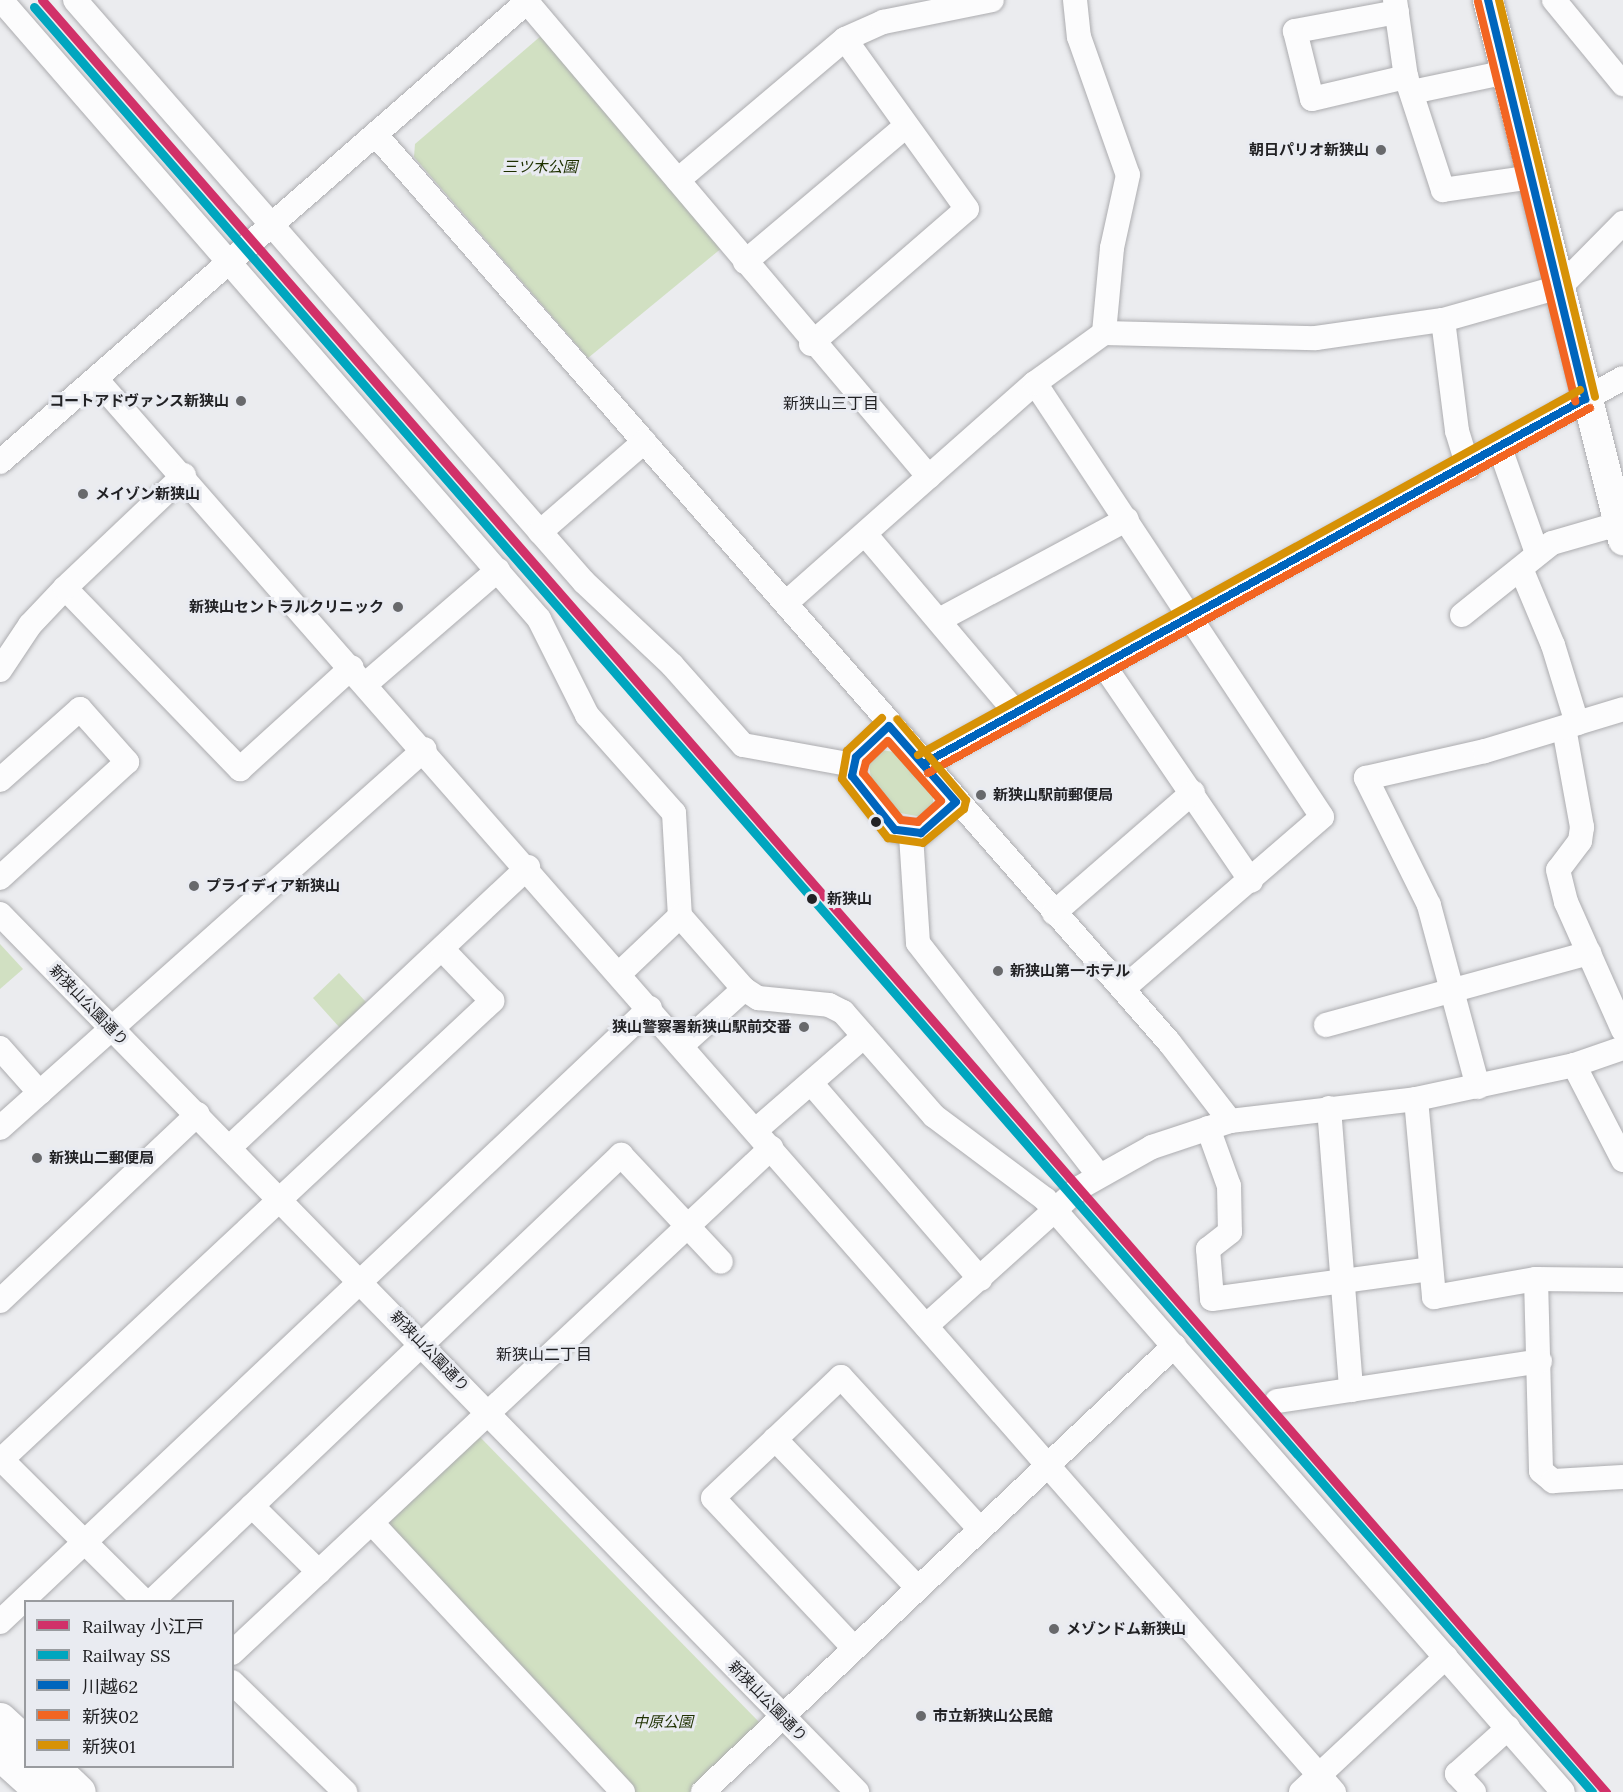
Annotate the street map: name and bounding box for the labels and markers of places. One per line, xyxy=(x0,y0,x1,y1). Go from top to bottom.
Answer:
place label: 朝日パリオ新狭山 xyxy=(1249,141,1369,159)
marker: 朝日パリオ新狭山 xyxy=(1374,143,1388,157)
place label: コートアドヴァンス新狭山 xyxy=(49,392,229,410)
marker: コートアドヴァンス新狭山 xyxy=(234,394,248,408)
place label: メイゾン新狭山 xyxy=(95,485,200,503)
marker: メイゾン新狭山 xyxy=(76,487,90,501)
place label: 新狭山セントラルクリニック xyxy=(189,598,384,616)
marker: 新狭山セントラルクリニック xyxy=(389,598,407,616)
place label: 新狭山駅前郵便局 xyxy=(993,786,1113,804)
marker: 新狭山駅前郵便局 xyxy=(974,788,988,802)
unlabelled marker xyxy=(870,816,882,828)
place label: プライディア新狭山 xyxy=(206,877,341,895)
marker: プライディア新狭山 xyxy=(187,879,201,893)
marker: 新狭山 xyxy=(802,889,822,909)
place label: 新狭山 xyxy=(827,890,872,908)
place label: 新狭山第一ホテル xyxy=(1010,962,1130,980)
marker: 新狭山第一ホテル xyxy=(991,964,1005,978)
place label: 狭山警察署新狭山駅前交番 xyxy=(612,1018,792,1036)
marker: 狭山警察署新狭山駅前交番 xyxy=(797,1020,811,1034)
place label: 新狭山二郵便局 xyxy=(49,1149,154,1167)
marker: 新狭山二郵便局 xyxy=(30,1151,44,1165)
place label: メゾンドム新狭山 xyxy=(1066,1620,1186,1638)
marker: メゾンドム新狭山 xyxy=(1047,1622,1061,1636)
place label: 市立新狭山公民館 xyxy=(933,1707,1053,1725)
marker: 市立新狭山公民館 xyxy=(914,1709,928,1723)

